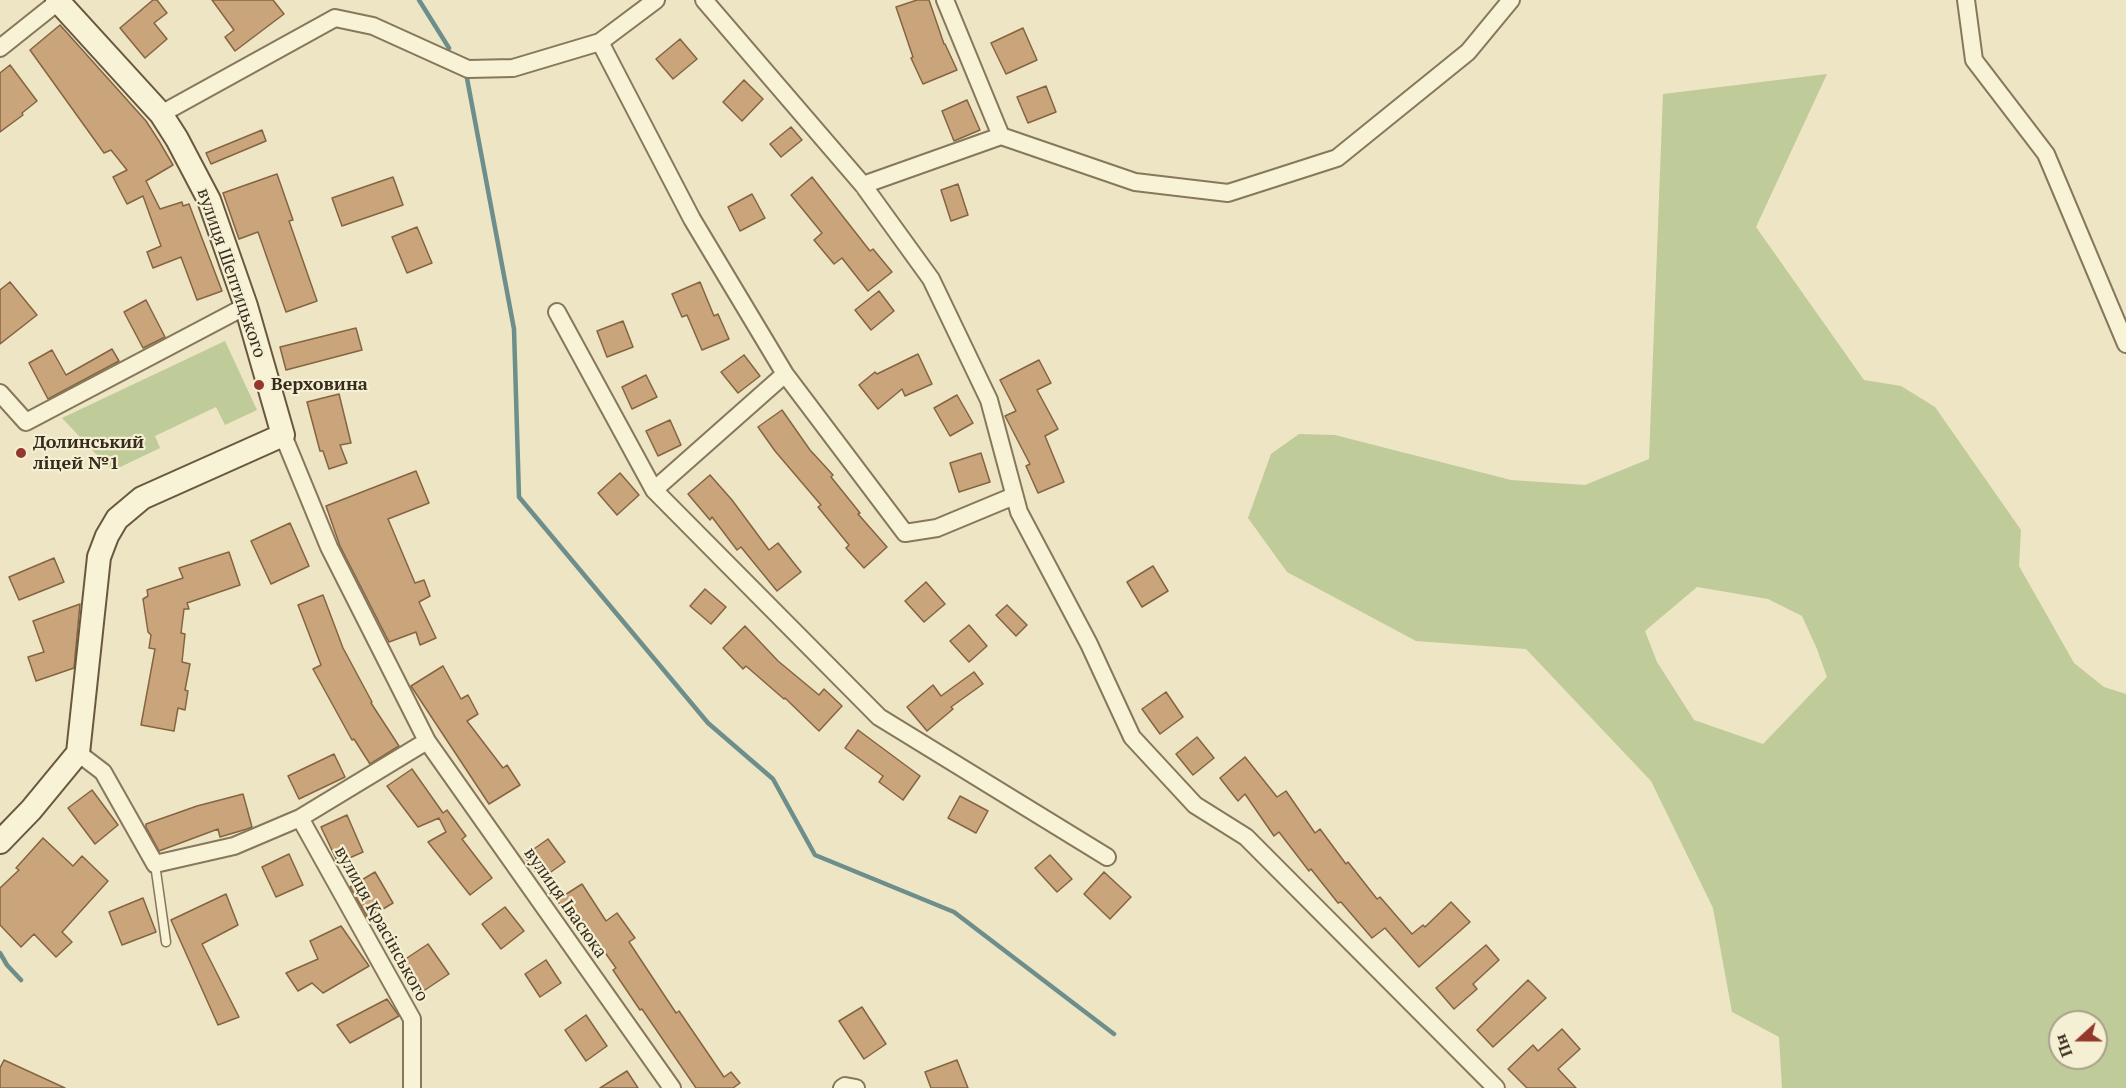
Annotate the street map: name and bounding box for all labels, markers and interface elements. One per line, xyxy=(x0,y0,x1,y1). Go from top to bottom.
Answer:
street label: вулиця Шептицького xyxy=(192,185,270,361)
place label: Верховина xyxy=(271,374,368,396)
marker: Верховина xyxy=(252,378,266,392)
place label: Долинський ліцей №1 xyxy=(33,432,144,474)
marker: Долинський ліцей №1 xyxy=(14,446,28,460)
street label: вулиця Красінського xyxy=(329,843,433,1005)
street label: вулиця Івасюка xyxy=(519,843,611,963)
north arrow xyxy=(2048,1010,2108,1070)
text: Пн xyxy=(2049,1031,2077,1060)

